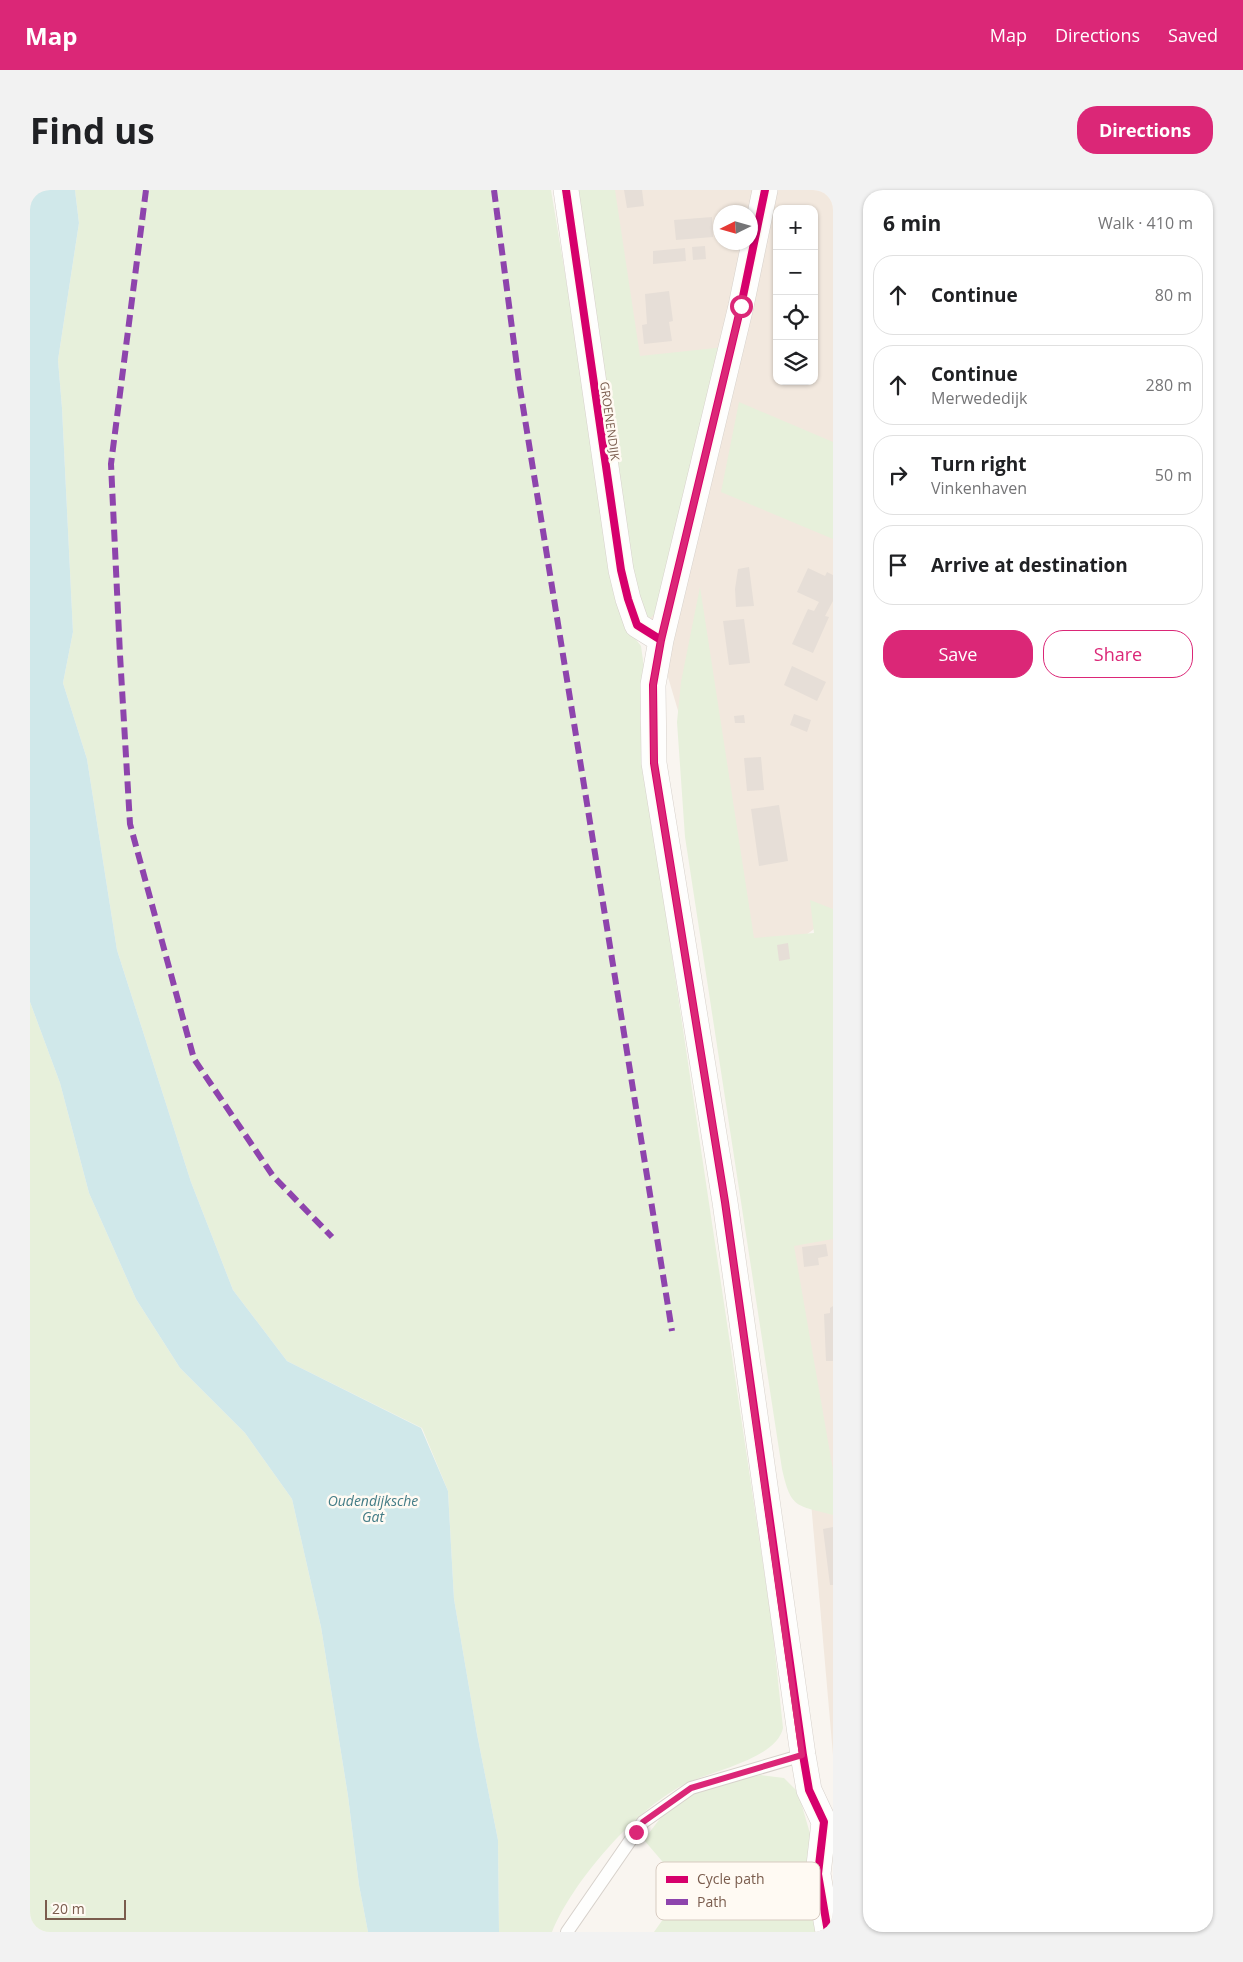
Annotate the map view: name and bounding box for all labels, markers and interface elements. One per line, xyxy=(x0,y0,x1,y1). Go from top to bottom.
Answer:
text: Map xyxy=(25,19,77,52)
text: Map xyxy=(990,23,1027,47)
text: Directions xyxy=(1055,23,1140,47)
text: Saved xyxy=(1168,23,1218,47)
button: Directions xyxy=(1077,106,1213,154)
text: Find us xyxy=(30,107,155,154)
north arrow xyxy=(713,205,758,250)
map controls xyxy=(773,205,818,385)
button: + xyxy=(773,205,818,250)
text: 6 min xyxy=(883,209,941,237)
text: Walk · 410 m xyxy=(1098,212,1193,234)
button: − xyxy=(773,250,818,295)
icon: ahead xyxy=(884,281,912,309)
text: Continue xyxy=(931,282,1018,308)
text: 80 m xyxy=(1155,284,1192,306)
route start xyxy=(730,295,753,318)
button: locate xyxy=(773,295,818,340)
button: layers xyxy=(773,340,818,385)
text: Continue xyxy=(931,361,1018,387)
icon: ahead xyxy=(884,371,912,399)
text: 280 m xyxy=(1146,374,1192,396)
street label: GROENENDIJK xyxy=(596,380,624,462)
text: Merwededijk xyxy=(931,387,1027,409)
text: Turn right xyxy=(931,451,1026,477)
icon: right xyxy=(884,461,912,489)
text: 50 m xyxy=(1155,464,1192,486)
text: Vinkenhaven xyxy=(931,477,1027,499)
icon: arrive xyxy=(884,551,912,579)
text: Arrive at destination xyxy=(931,552,1128,578)
button: Save xyxy=(883,630,1033,678)
button: Share xyxy=(1043,630,1193,678)
water label: Oudendijksche Gat xyxy=(328,1491,418,1526)
route end xyxy=(625,1821,648,1844)
legend xyxy=(656,1862,820,1920)
text: Cycle path xyxy=(697,1869,765,1888)
text: Path xyxy=(697,1892,727,1911)
scale bar xyxy=(45,1897,126,1920)
text: 20 m xyxy=(52,1899,85,1918)

